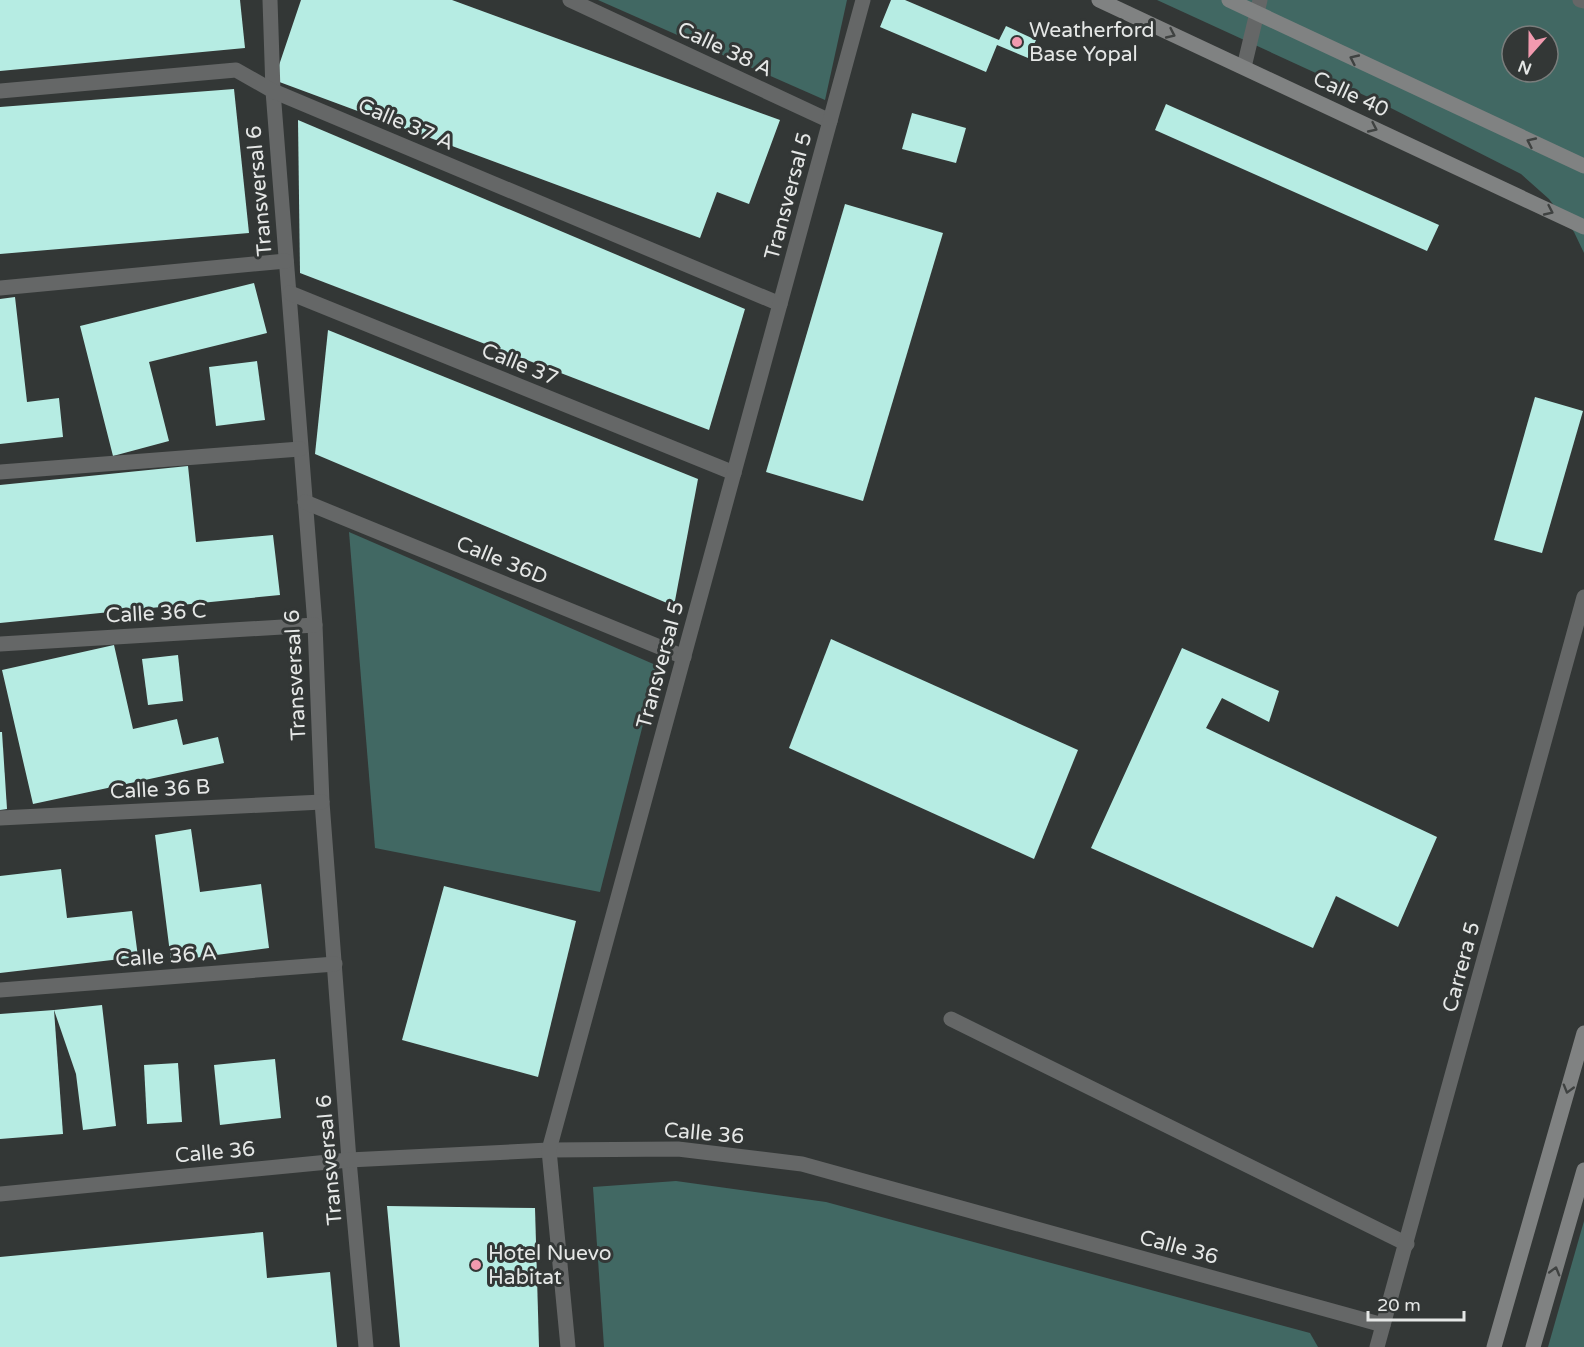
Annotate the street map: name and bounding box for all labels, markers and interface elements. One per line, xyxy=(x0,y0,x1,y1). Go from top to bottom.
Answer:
street label: Calle 38 A xyxy=(673,17,776,82)
place label: Weatherford Base Yopal xyxy=(1029,18,1155,67)
north arrow xyxy=(1500,24,1560,84)
one-way arrow xyxy=(1165,26,1176,38)
marker: Weatherford Base Yopal xyxy=(1010,35,1024,49)
one-way arrow xyxy=(1350,54,1361,66)
text: N xyxy=(1515,55,1535,79)
street label: Calle 40 xyxy=(1309,66,1393,123)
street label: Calle 37 A xyxy=(354,93,457,156)
one-way arrow xyxy=(1366,121,1377,133)
street label: Transversal 6 xyxy=(241,125,278,257)
street label: Transversal 5 xyxy=(759,130,817,263)
one-way arrow xyxy=(1527,137,1538,149)
one-way arrow xyxy=(1543,203,1554,215)
street label: Calle 37 xyxy=(478,338,562,391)
street label: Calle 36D xyxy=(452,531,551,590)
street label: Calle 36 C xyxy=(105,598,207,629)
street label: Transversal 5 xyxy=(631,599,689,732)
street label: Transversal 6 xyxy=(280,609,311,741)
street label: Calle 36 B xyxy=(109,774,211,805)
street label: Carrera 5 xyxy=(1437,919,1486,1015)
street label: Calle 36 A xyxy=(114,940,218,973)
one-way arrow xyxy=(1563,1083,1575,1094)
street label: Transversal 6 xyxy=(311,1094,348,1226)
street label: Calle 36 xyxy=(663,1118,745,1149)
street label: Calle 36 xyxy=(174,1137,256,1168)
street label: Calle 36 xyxy=(1137,1225,1221,1270)
place label: Hotel Nuevo Habitat xyxy=(488,1241,612,1290)
marker: Hotel Nuevo Habitat xyxy=(469,1258,483,1272)
one-way arrow xyxy=(1548,1266,1560,1277)
scale bar xyxy=(1368,1284,1464,1322)
text: 20 m xyxy=(1377,1294,1421,1316)

